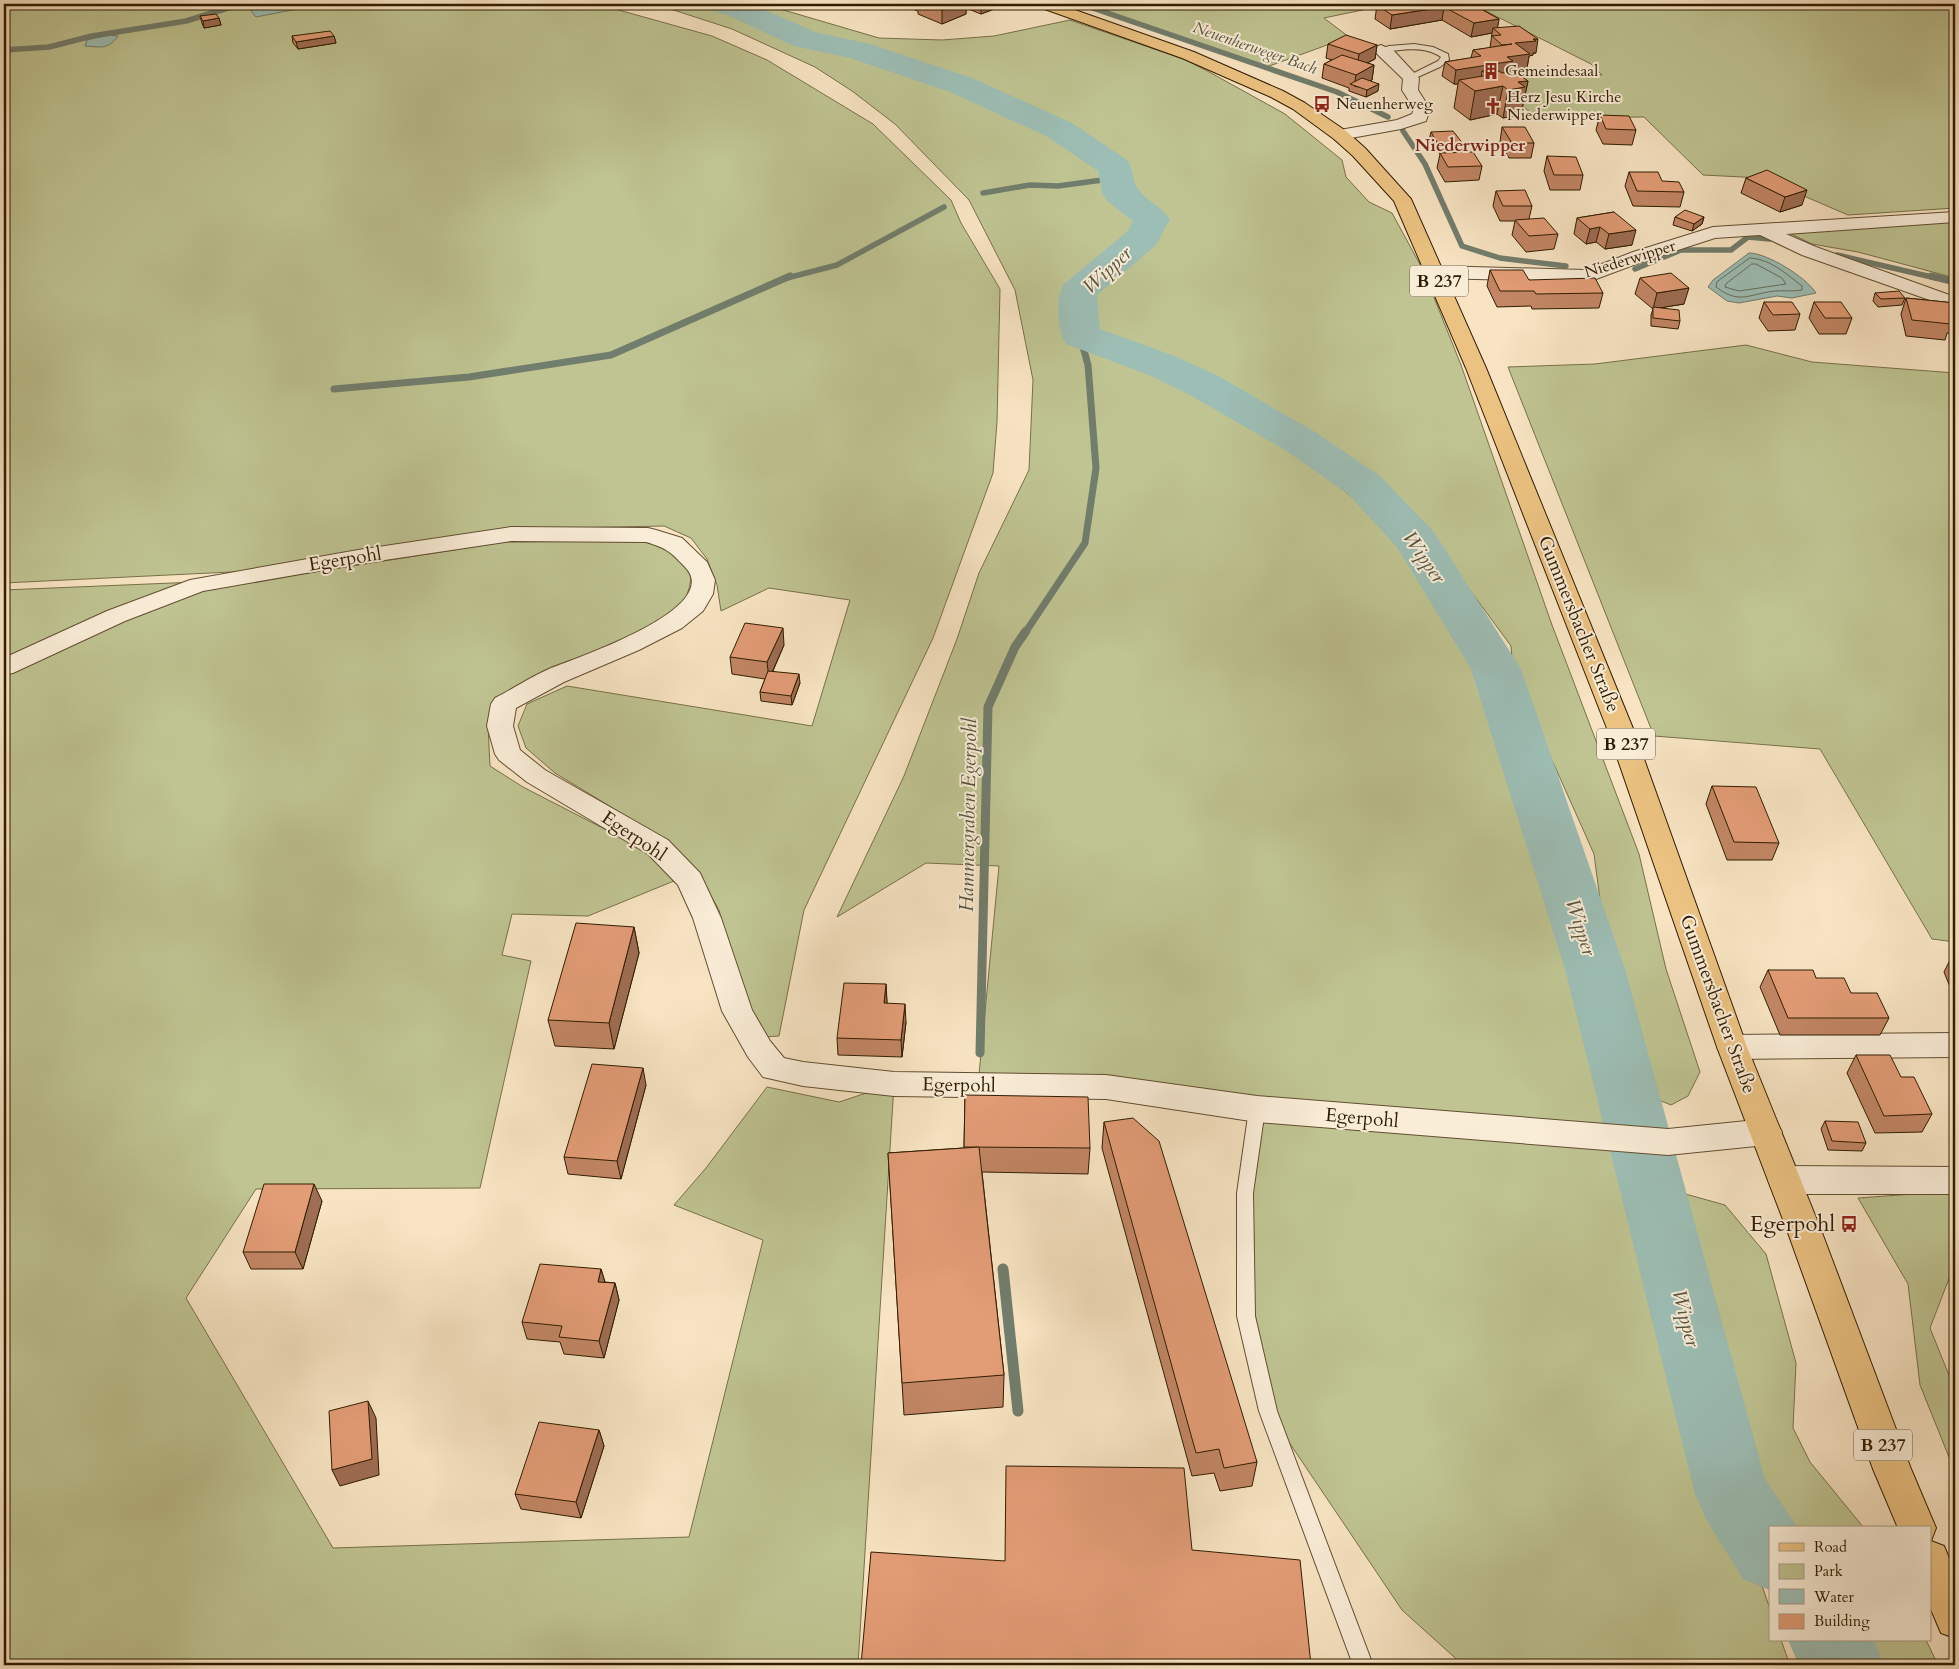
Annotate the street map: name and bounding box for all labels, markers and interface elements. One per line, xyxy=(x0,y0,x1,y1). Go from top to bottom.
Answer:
water label: Neuenherweger Bach xyxy=(1190,16,1320,80)
place label: Gemeindesaal xyxy=(1505,60,1598,82)
building icon: Gemeindesaal xyxy=(1481,61,1501,81)
place label: Herz Jesu Kirche Niederwipper xyxy=(1507,86,1622,126)
place label: Neuenherweg xyxy=(1336,93,1433,115)
bus stop icon: Neuenherweg xyxy=(1312,94,1332,114)
church icon: Herz Jesu Kirche Niederwipper xyxy=(1483,96,1503,116)
district label: Niederwipper xyxy=(1415,133,1526,158)
street label: Niederwipper xyxy=(1582,235,1679,283)
water label: Wipper xyxy=(1076,239,1139,300)
road number: B 237 xyxy=(1410,266,1468,296)
water label: Wipper xyxy=(1396,525,1453,590)
street label: Gummersbacher Straße xyxy=(1532,532,1626,716)
street label: Egerpohl xyxy=(307,540,384,578)
water label: Hammergraben Egerpohl xyxy=(953,717,983,912)
road number: B 237 xyxy=(1597,729,1655,760)
street label: Egerpohl xyxy=(596,805,672,867)
water label: Wipper xyxy=(1559,895,1603,960)
street label: Gummersbacher Straße xyxy=(1674,911,1762,1097)
street label: Egerpohl xyxy=(922,1071,996,1099)
street label: Egerpohl xyxy=(1324,1102,1400,1134)
place label: Egerpohl xyxy=(1750,1209,1835,1239)
bus stop icon: Egerpohl xyxy=(1839,1214,1859,1234)
water label: Wipper xyxy=(1665,1286,1707,1351)
road number: B 237 xyxy=(1854,1430,1912,1460)
legend xyxy=(1769,1526,1932,1642)
text: Road xyxy=(1814,1537,1847,1557)
text: Park xyxy=(1814,1561,1843,1581)
text: Water xyxy=(1813,1587,1855,1607)
text: Building xyxy=(1814,1611,1870,1631)

